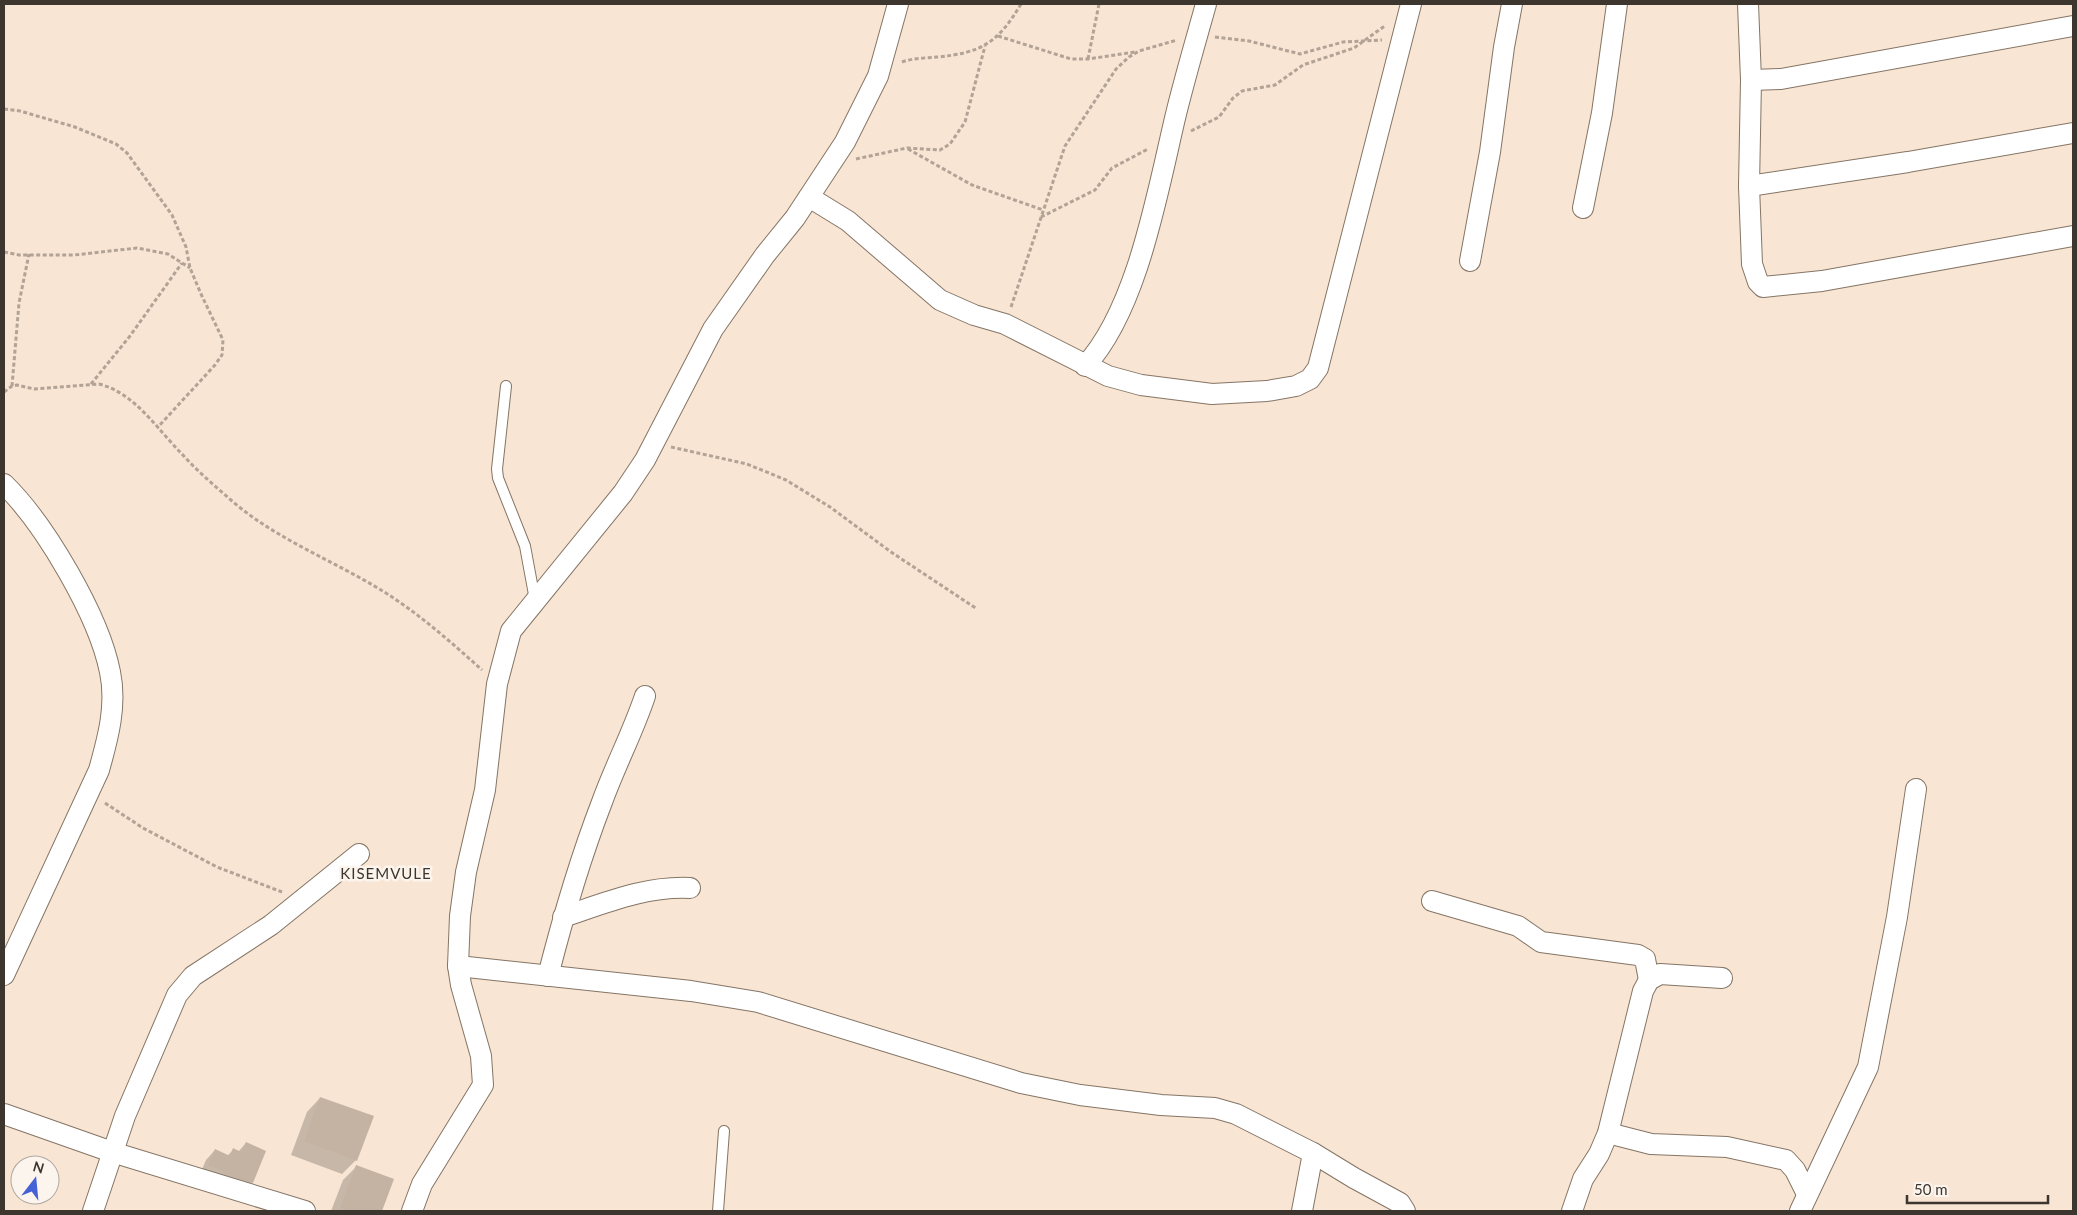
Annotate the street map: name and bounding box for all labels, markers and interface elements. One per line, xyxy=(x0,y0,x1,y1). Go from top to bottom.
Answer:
district label: KISEMVULE xyxy=(340,864,432,882)
north arrow xyxy=(10,1155,60,1205)
text: N xyxy=(31,1157,46,1177)
scale bar xyxy=(1907,1172,2048,1204)
text: 50 m xyxy=(1914,1180,1948,1198)

